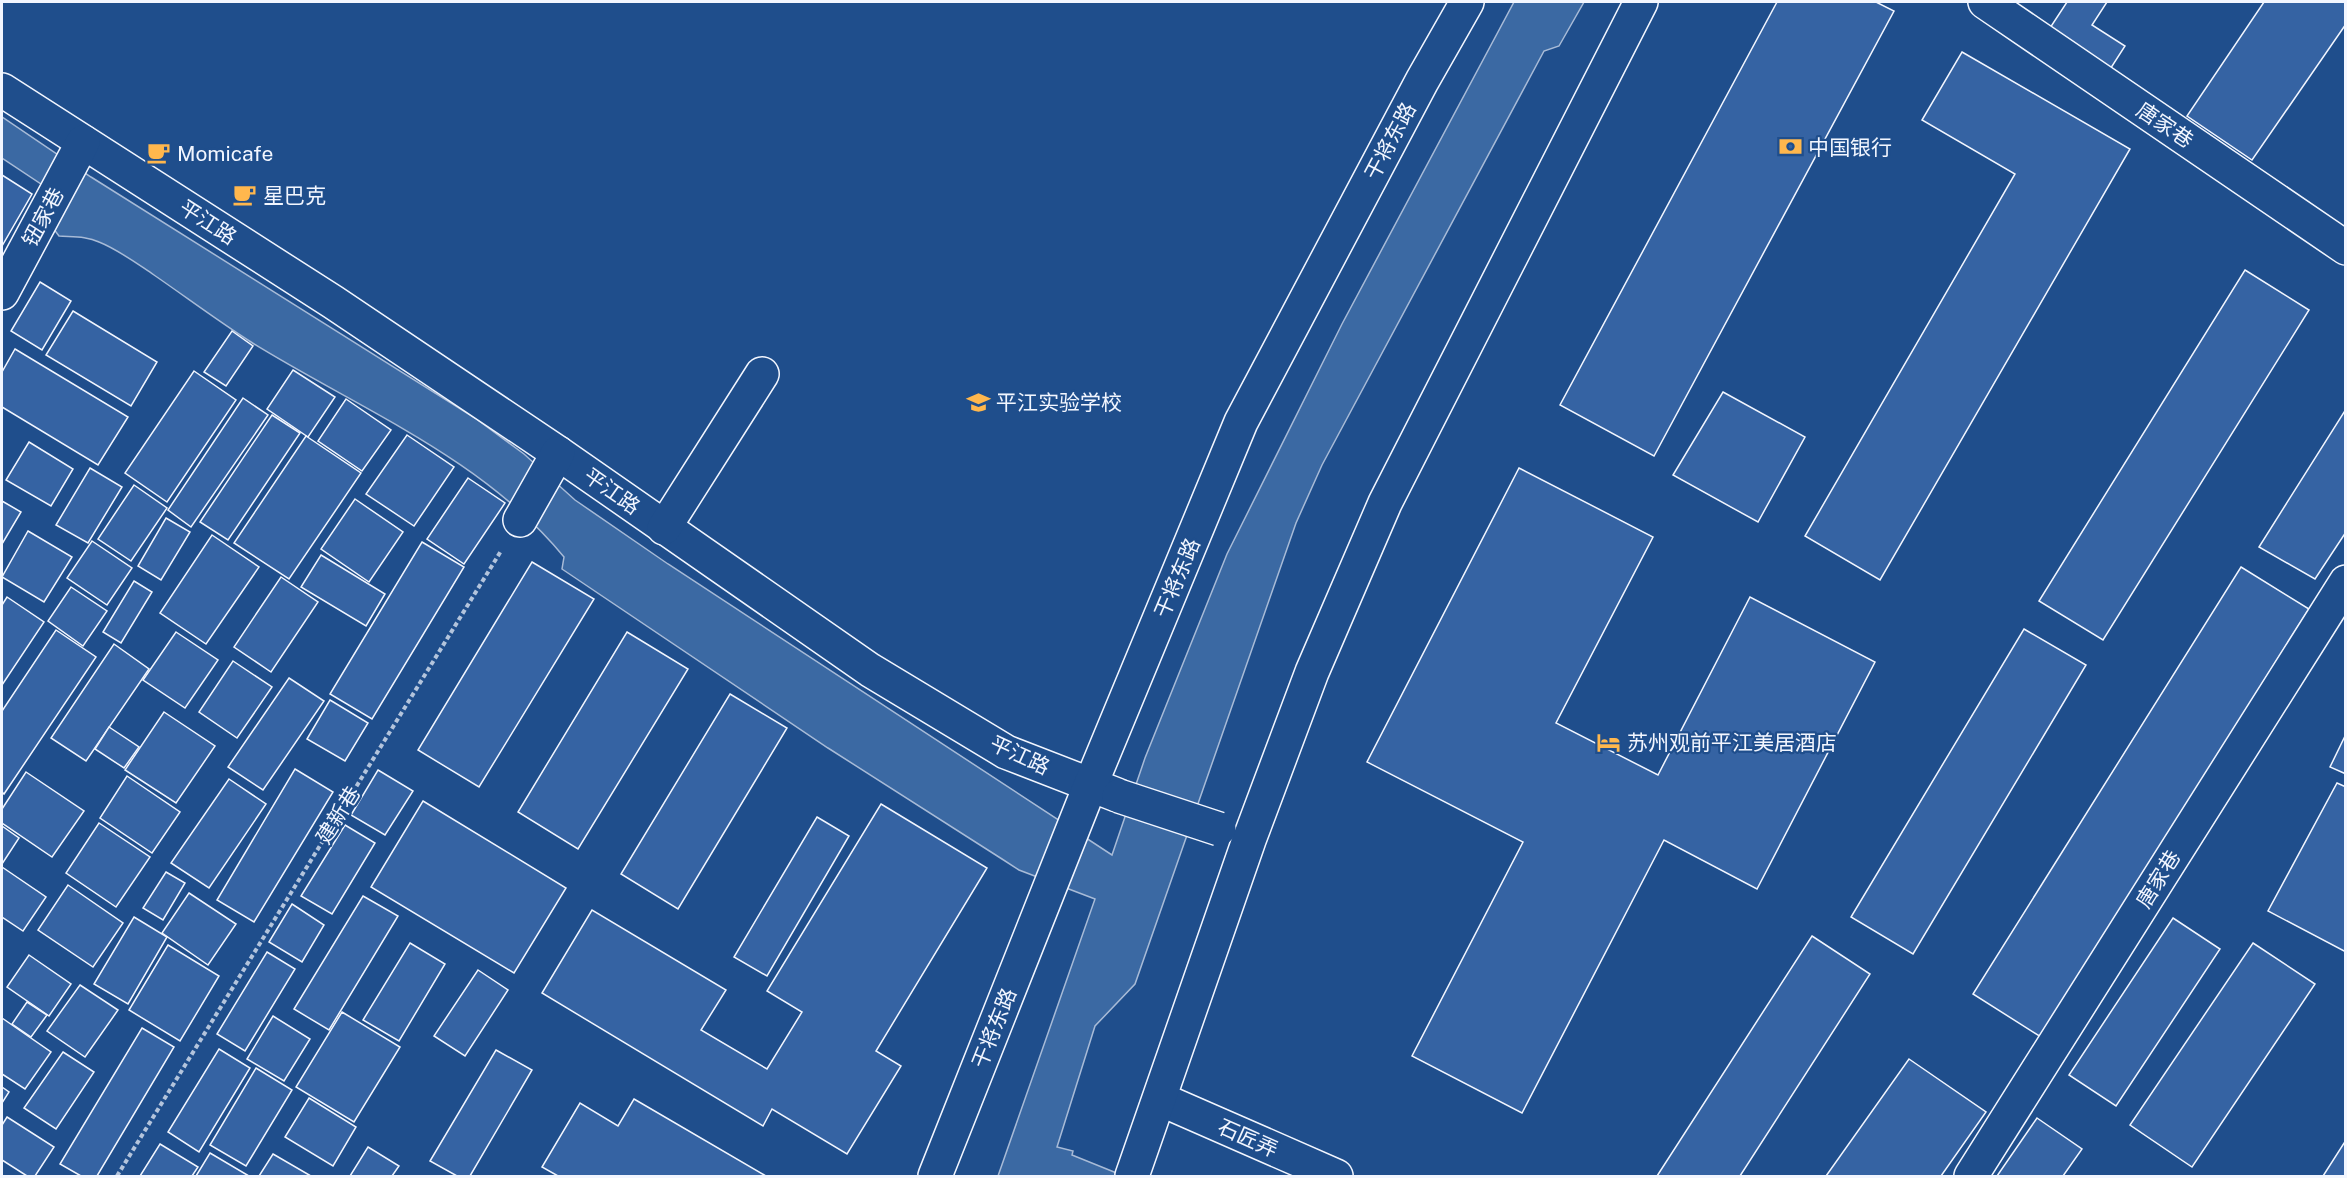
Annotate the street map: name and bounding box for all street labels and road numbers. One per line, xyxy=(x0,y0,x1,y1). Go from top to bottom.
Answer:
street label: 唐家巷 xyxy=(2132,97,2198,153)
street label: 干将东路 xyxy=(1359,98,1421,184)
street label: 钮家巷 xyxy=(17,183,69,251)
street label: 平江路 xyxy=(175,194,241,250)
street label: 平江路 xyxy=(579,463,645,519)
street label: 干将东路 xyxy=(1149,534,1205,622)
street label: 平江路 xyxy=(986,730,1054,780)
street label: 建新巷 xyxy=(311,782,365,848)
street label: 唐家巷 xyxy=(2131,846,2185,912)
street label: 干将东路 xyxy=(967,984,1021,1072)
street label: 石匠弄 xyxy=(1214,1114,1282,1162)

